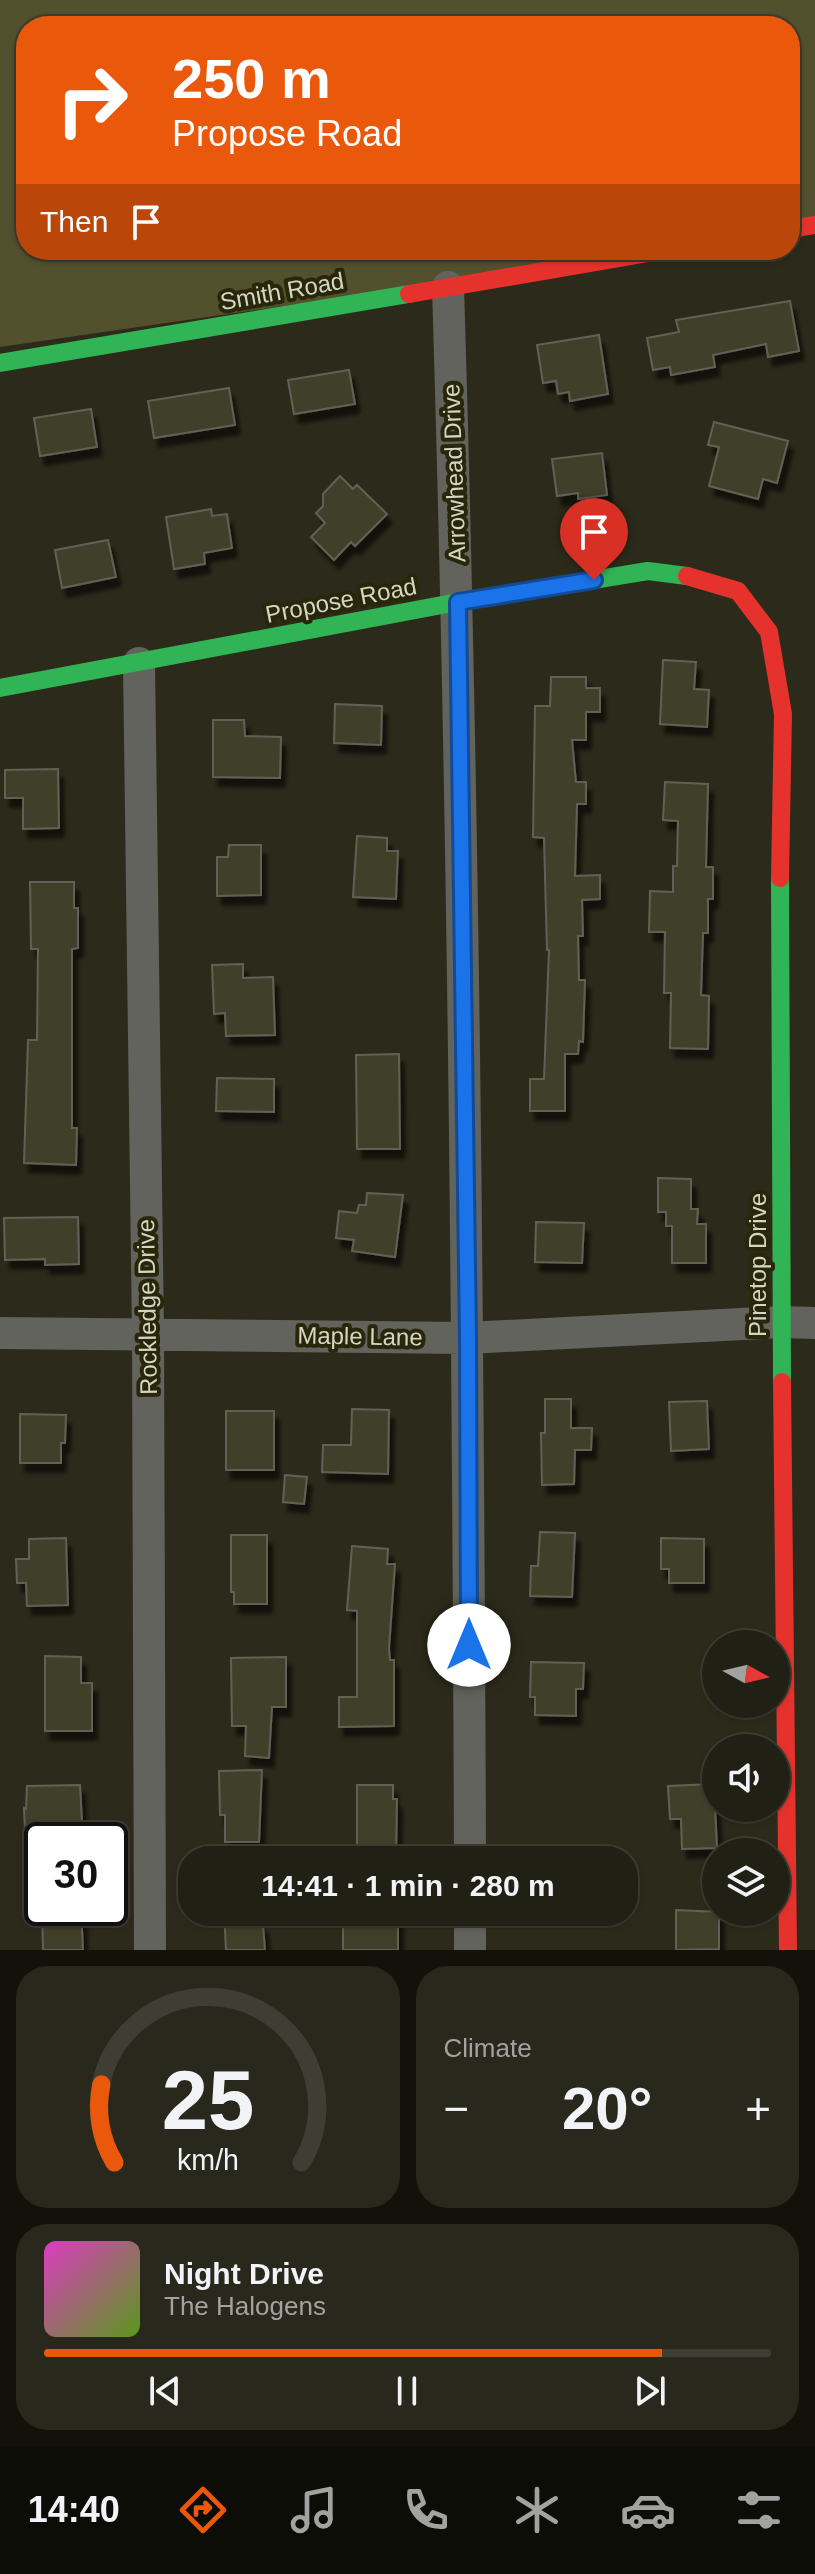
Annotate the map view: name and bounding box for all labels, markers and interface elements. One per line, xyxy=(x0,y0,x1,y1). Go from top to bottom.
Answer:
text: 250 m xyxy=(172,47,331,110)
icon: right xyxy=(40,48,144,152)
text: Propose Road xyxy=(172,113,402,154)
icon: arrive xyxy=(124,200,168,244)
text: Then xyxy=(40,205,108,238)
street label: Smith Road xyxy=(218,267,346,315)
street label: Arrowhead Drive xyxy=(437,383,471,563)
pin xyxy=(560,498,628,580)
icon: arrive xyxy=(572,510,616,554)
street label: Propose Road xyxy=(263,572,419,628)
street label: Pinetop Drive xyxy=(744,1193,771,1337)
street label: Rockledge Drive xyxy=(132,1219,162,1395)
street label: Maple Lane xyxy=(297,1321,423,1351)
position arrow xyxy=(427,1603,511,1687)
north arrow xyxy=(702,1630,790,1718)
map controls xyxy=(702,1630,790,1926)
button: sound xyxy=(702,1734,790,1822)
speed limit sign: 30 xyxy=(24,1822,128,1926)
button: layers xyxy=(702,1838,790,1926)
text: 14:41 · 1 min · 280 m xyxy=(261,1869,555,1902)
text: Climate xyxy=(444,2033,532,2063)
text: 25 xyxy=(161,2054,254,2147)
text: 20° xyxy=(562,2075,653,2142)
text: − xyxy=(444,2084,469,2133)
text: + xyxy=(745,2084,771,2133)
text: km/h xyxy=(177,2144,239,2176)
text: Night Drive xyxy=(164,2257,324,2290)
text: The Halogens xyxy=(164,2291,326,2321)
icon: previous xyxy=(143,2369,187,2413)
icon: pause xyxy=(385,2369,429,2413)
icon: next xyxy=(628,2369,672,2413)
icon: directions xyxy=(175,2482,231,2538)
icon: music xyxy=(286,2482,342,2538)
icon: phone xyxy=(398,2482,454,2538)
icon: climate xyxy=(509,2482,565,2538)
icon: car xyxy=(620,2482,676,2538)
icon: filters xyxy=(731,2482,787,2538)
text: 14:40 xyxy=(28,2489,120,2530)

